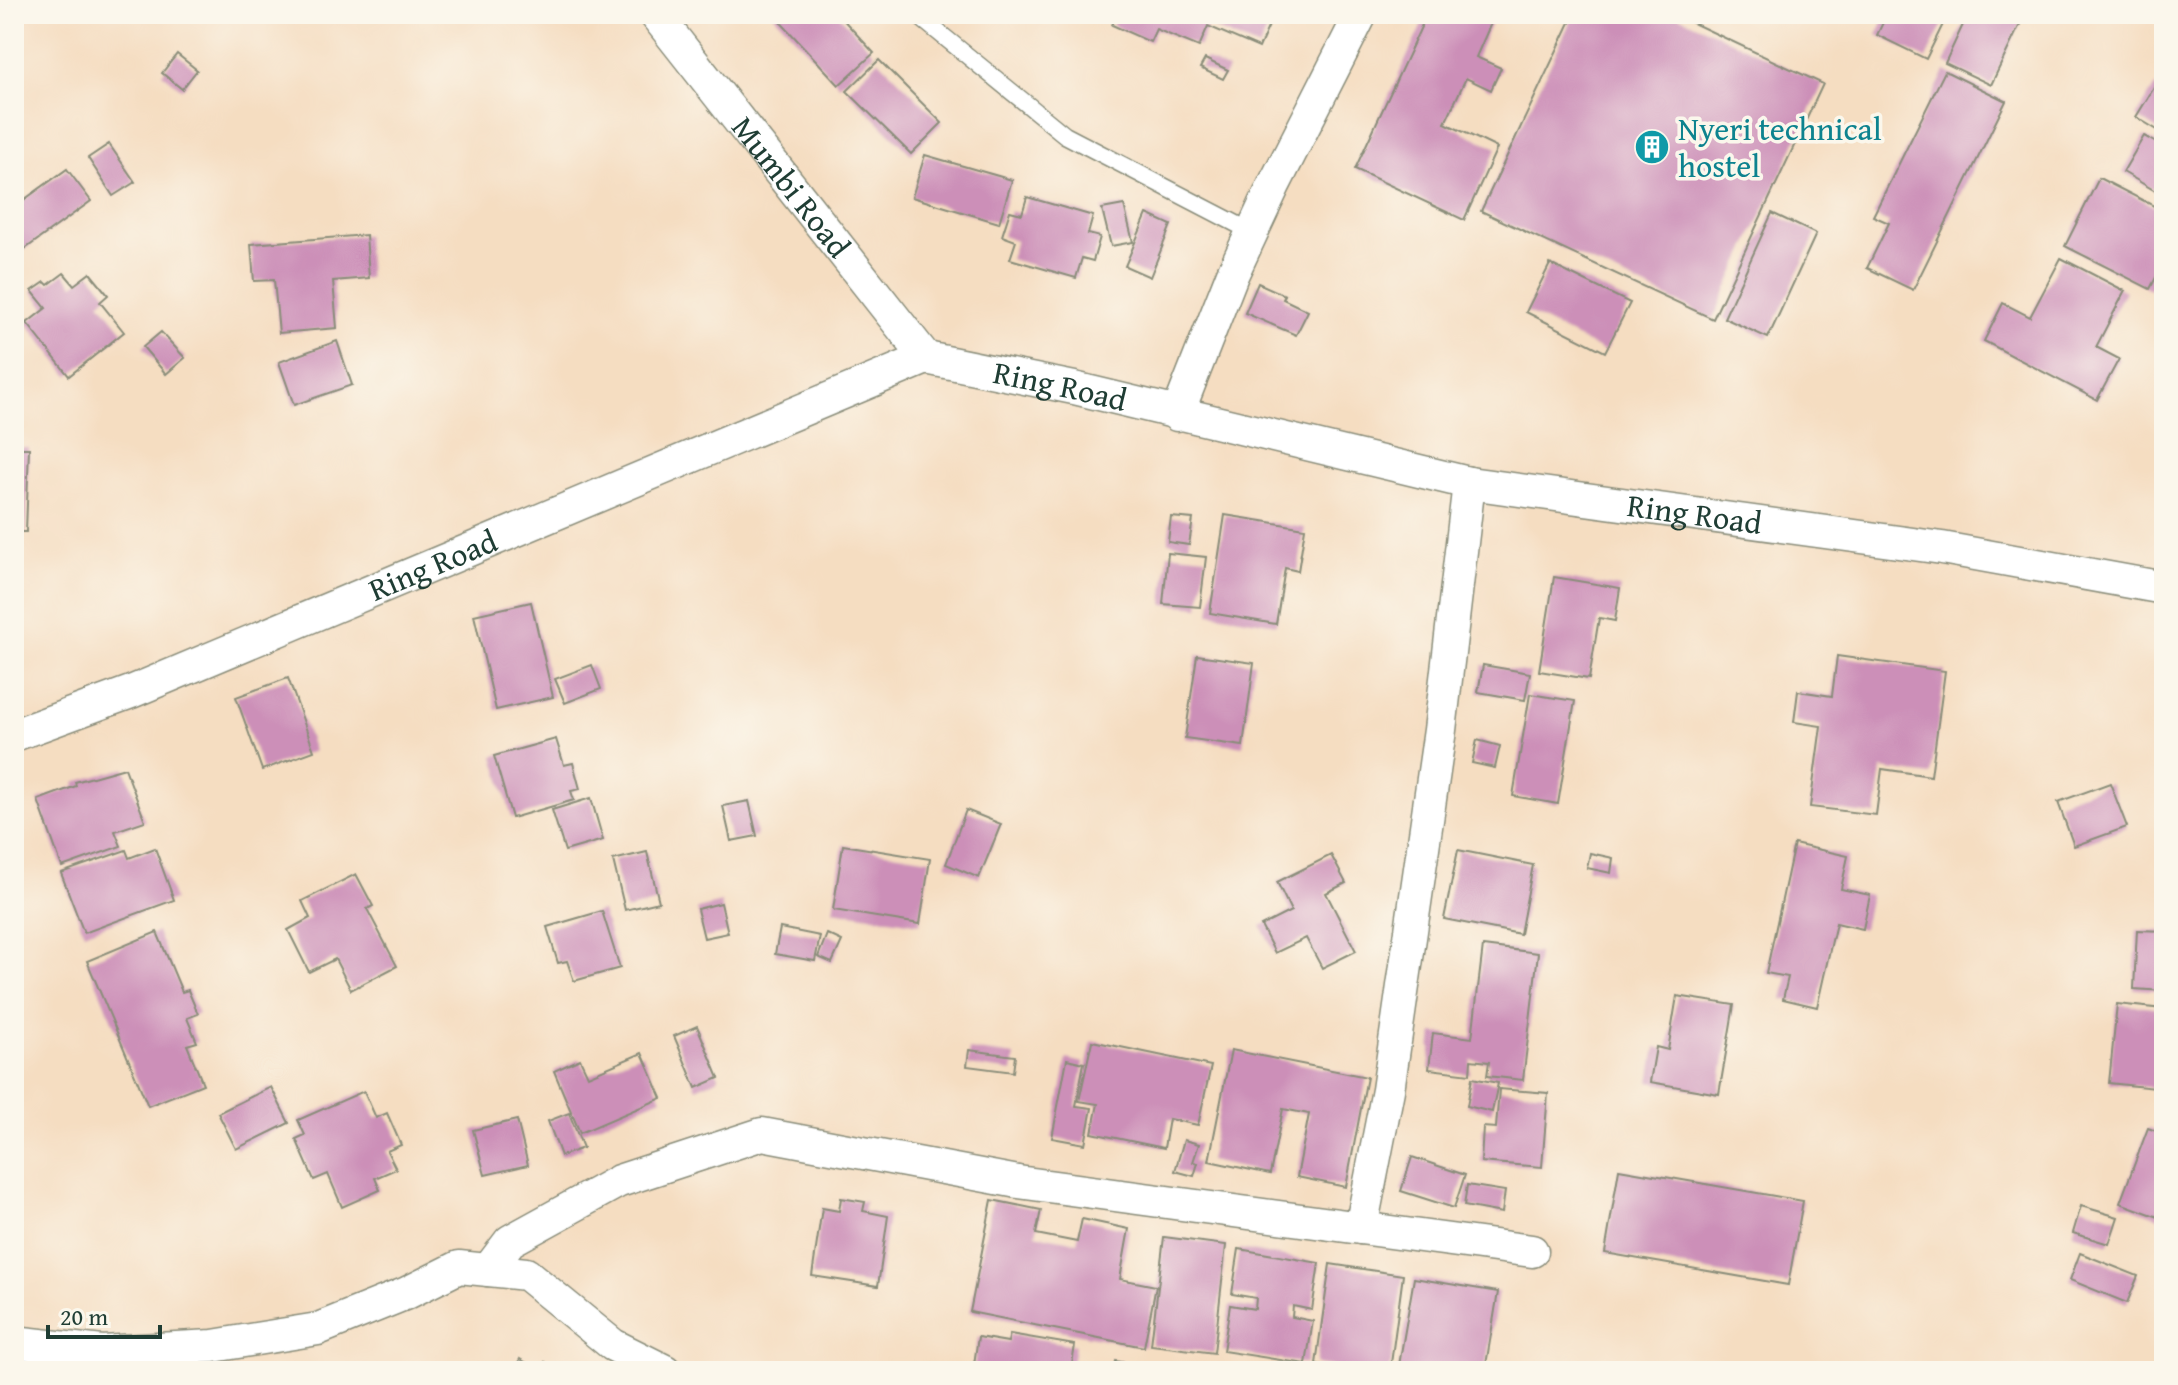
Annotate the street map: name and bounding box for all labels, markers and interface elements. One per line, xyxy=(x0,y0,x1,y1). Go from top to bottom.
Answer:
street label: Mumbi Road xyxy=(721,105,862,268)
place label: Nyeri technical hostel xyxy=(1678,105,1882,189)
building icon: Nyeri technical hostel xyxy=(1633,128,1671,166)
street label: Ring Road xyxy=(989,348,1132,423)
street label: Ring Road xyxy=(1624,481,1765,546)
street label: Ring Road xyxy=(361,517,504,613)
scale bar xyxy=(48,1289,160,1339)
text: 20 m xyxy=(60,1299,108,1334)

